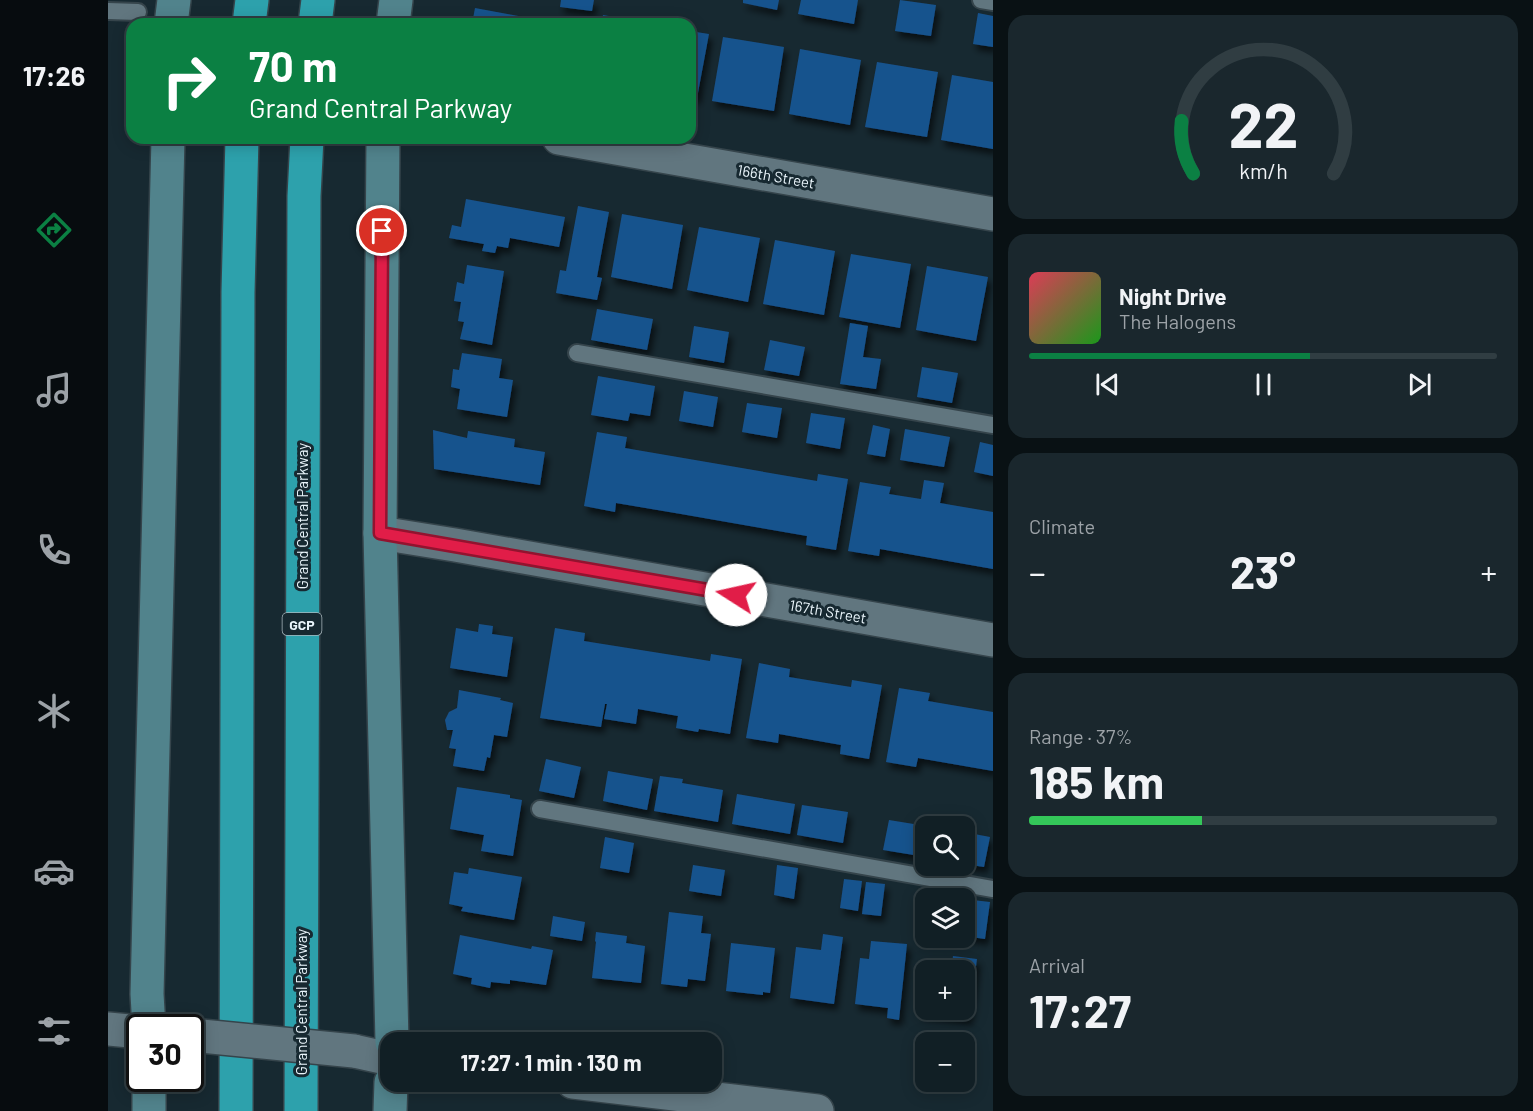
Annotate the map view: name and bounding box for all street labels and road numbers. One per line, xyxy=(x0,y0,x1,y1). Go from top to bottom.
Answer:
street label: 166th Street xyxy=(736,160,816,192)
street label: Grand Central Parkway xyxy=(293,443,311,589)
street label: 167th Street xyxy=(788,595,868,627)
road number: GCP xyxy=(282,613,322,635)
street label: Grand Central Parkway xyxy=(292,929,310,1075)

